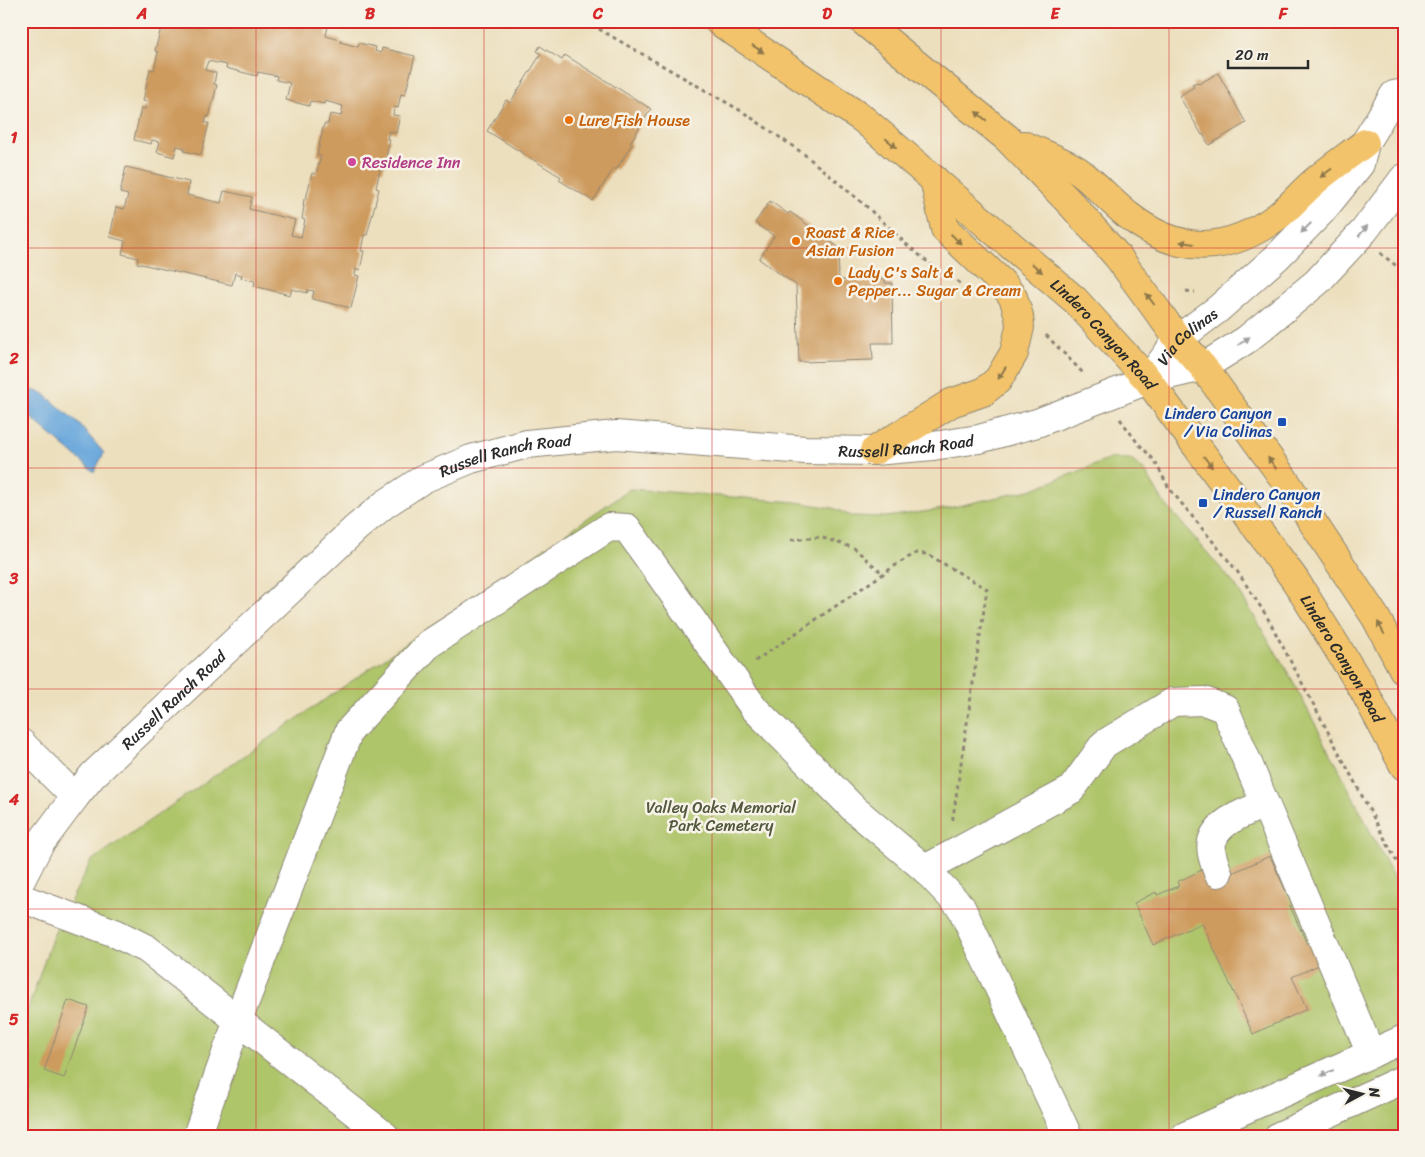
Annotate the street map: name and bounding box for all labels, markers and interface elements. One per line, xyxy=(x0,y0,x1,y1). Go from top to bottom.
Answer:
text: A xyxy=(136,0,147,28)
text: B xyxy=(365,0,376,28)
text: C xyxy=(592,0,604,28)
text: D xyxy=(822,0,832,28)
text: E xyxy=(1051,0,1061,28)
text: F xyxy=(1278,0,1289,28)
scale bar xyxy=(1228,38,1308,70)
text: 20 m xyxy=(1235,42,1269,68)
one-way arrow xyxy=(752,44,765,53)
place label: Lure Fish House xyxy=(579,106,690,135)
one-way arrow xyxy=(974,111,987,122)
marker: Lure Fish House xyxy=(563,114,575,126)
text: 1 xyxy=(11,123,18,152)
one-way arrow xyxy=(884,137,897,148)
place label: Residence Inn xyxy=(362,148,461,177)
marker: Residence Inn xyxy=(346,156,358,168)
one-way arrow xyxy=(1320,167,1333,178)
place label: Roast & Rice Asian Fusion xyxy=(805,218,895,265)
one-way arrow xyxy=(1300,222,1312,234)
one-way arrow xyxy=(1358,225,1369,238)
one-way arrow xyxy=(949,233,961,245)
marker: Roast & Rice Asian Fusion xyxy=(790,235,802,247)
one-way arrow xyxy=(1179,239,1195,247)
place label: Lady C's Salt & Pepper... Sugar & Cream xyxy=(848,258,1021,305)
one-way arrow xyxy=(1030,262,1042,274)
street label: Lindero Canyon Road xyxy=(1044,270,1166,397)
marker: Lady C's Salt & Pepper... Sugar & Cream xyxy=(832,275,844,287)
one-way arrow xyxy=(1144,293,1155,306)
street label: Via Colinas xyxy=(1149,299,1224,372)
one-way arrow xyxy=(1237,336,1251,346)
text: 2 xyxy=(8,344,19,373)
one-way arrow xyxy=(997,366,1006,380)
place label: Lindero Canyon / Via Colinas xyxy=(1165,399,1272,446)
marker: Lindero Canyon / Via Colinas xyxy=(1276,416,1288,428)
street label: Russell Ranch Road xyxy=(434,425,574,485)
street label: Russell Ranch Road xyxy=(838,425,977,466)
one-way arrow xyxy=(1202,455,1213,468)
one-way arrow xyxy=(1267,456,1277,470)
place label: Lindero Canyon / Russell Ranch xyxy=(1213,480,1322,527)
marker: Lindero Canyon / Russell Ranch xyxy=(1197,497,1209,509)
text: 3 xyxy=(9,564,19,593)
street label: Lindero Canyon Road xyxy=(1293,588,1394,729)
one-way arrow xyxy=(1377,620,1385,635)
street label: Russell Ranch Road xyxy=(114,641,234,757)
text: 4 xyxy=(8,785,19,814)
park label: Valley Oaks Memorial Park Cemetery xyxy=(646,793,796,840)
text: 5 xyxy=(9,1005,19,1034)
one-way arrow xyxy=(1320,1070,1334,1078)
north arrow xyxy=(1338,1070,1388,1120)
text: N xyxy=(1361,1085,1387,1099)

